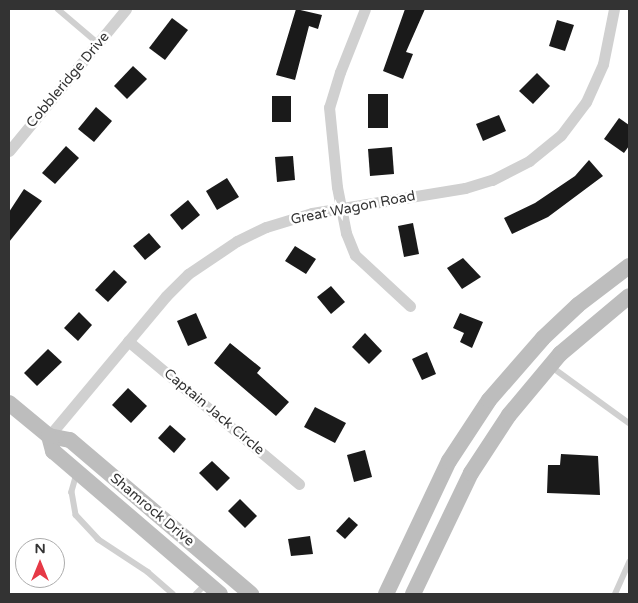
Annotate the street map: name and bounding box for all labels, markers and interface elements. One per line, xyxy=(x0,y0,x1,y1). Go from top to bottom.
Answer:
street label: Cobbleridge Drive xyxy=(23,29,113,131)
street label: Great Wagon Road xyxy=(289,188,417,228)
street label: Captain Jack Circle xyxy=(160,365,268,459)
street label: Shamrock Drive xyxy=(107,470,197,550)
north arrow xyxy=(15,538,65,588)
text: N xyxy=(34,540,46,557)

